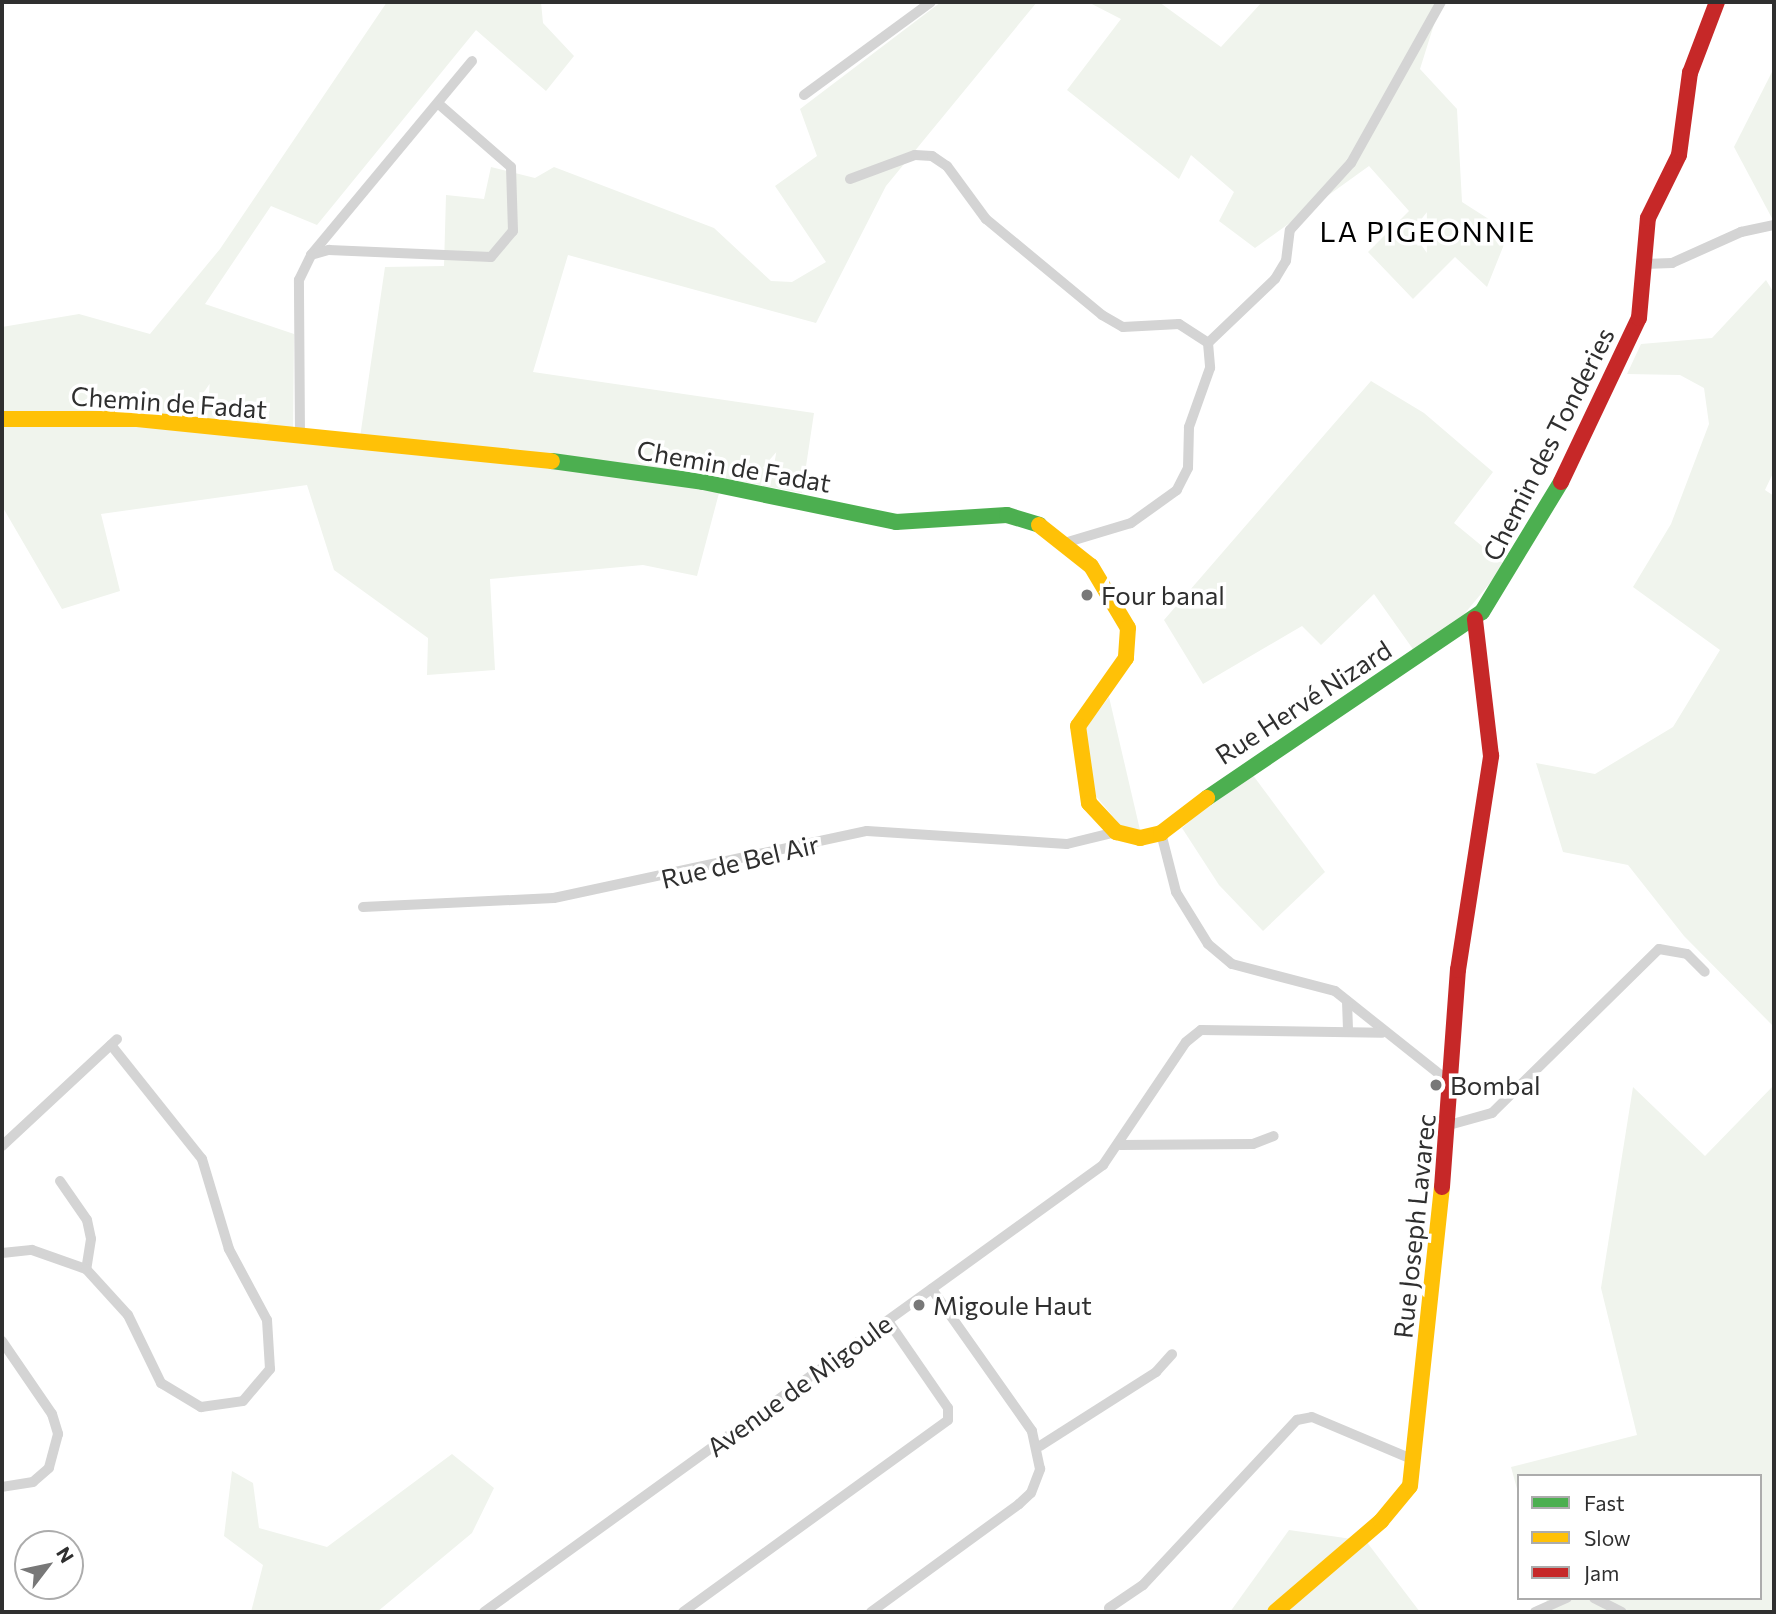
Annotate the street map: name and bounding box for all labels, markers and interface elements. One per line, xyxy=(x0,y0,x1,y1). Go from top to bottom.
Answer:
district label: LA PIGEONNIE xyxy=(1321,214,1535,248)
street label: Chemin des Tonderies xyxy=(1476,322,1620,566)
street label: Chemin de Fadat xyxy=(70,380,268,424)
street label: Chemin de Fadat xyxy=(634,434,834,498)
place label: Four banal xyxy=(1101,579,1225,611)
marker: Four banal xyxy=(1079,587,1095,603)
street label: Rue Hervé Nizard xyxy=(1209,634,1397,770)
street label: Rue de Bel Air xyxy=(658,828,822,894)
place label: Bombal xyxy=(1450,1069,1541,1101)
marker: Bombal xyxy=(1428,1077,1444,1093)
street label: Rue Joseph Lavarec xyxy=(1387,1112,1441,1340)
place label: Migoule Haut xyxy=(933,1289,1092,1321)
marker: Migoule Haut xyxy=(911,1297,927,1313)
street label: Avenue de Migoule xyxy=(700,1307,898,1463)
legend xyxy=(1517,1474,1762,1600)
text: Fast xyxy=(1584,1490,1625,1515)
text: Slow xyxy=(1584,1525,1631,1550)
north arrow xyxy=(14,1530,84,1600)
text: N xyxy=(52,1543,79,1567)
text: Jam xyxy=(1584,1560,1619,1585)

